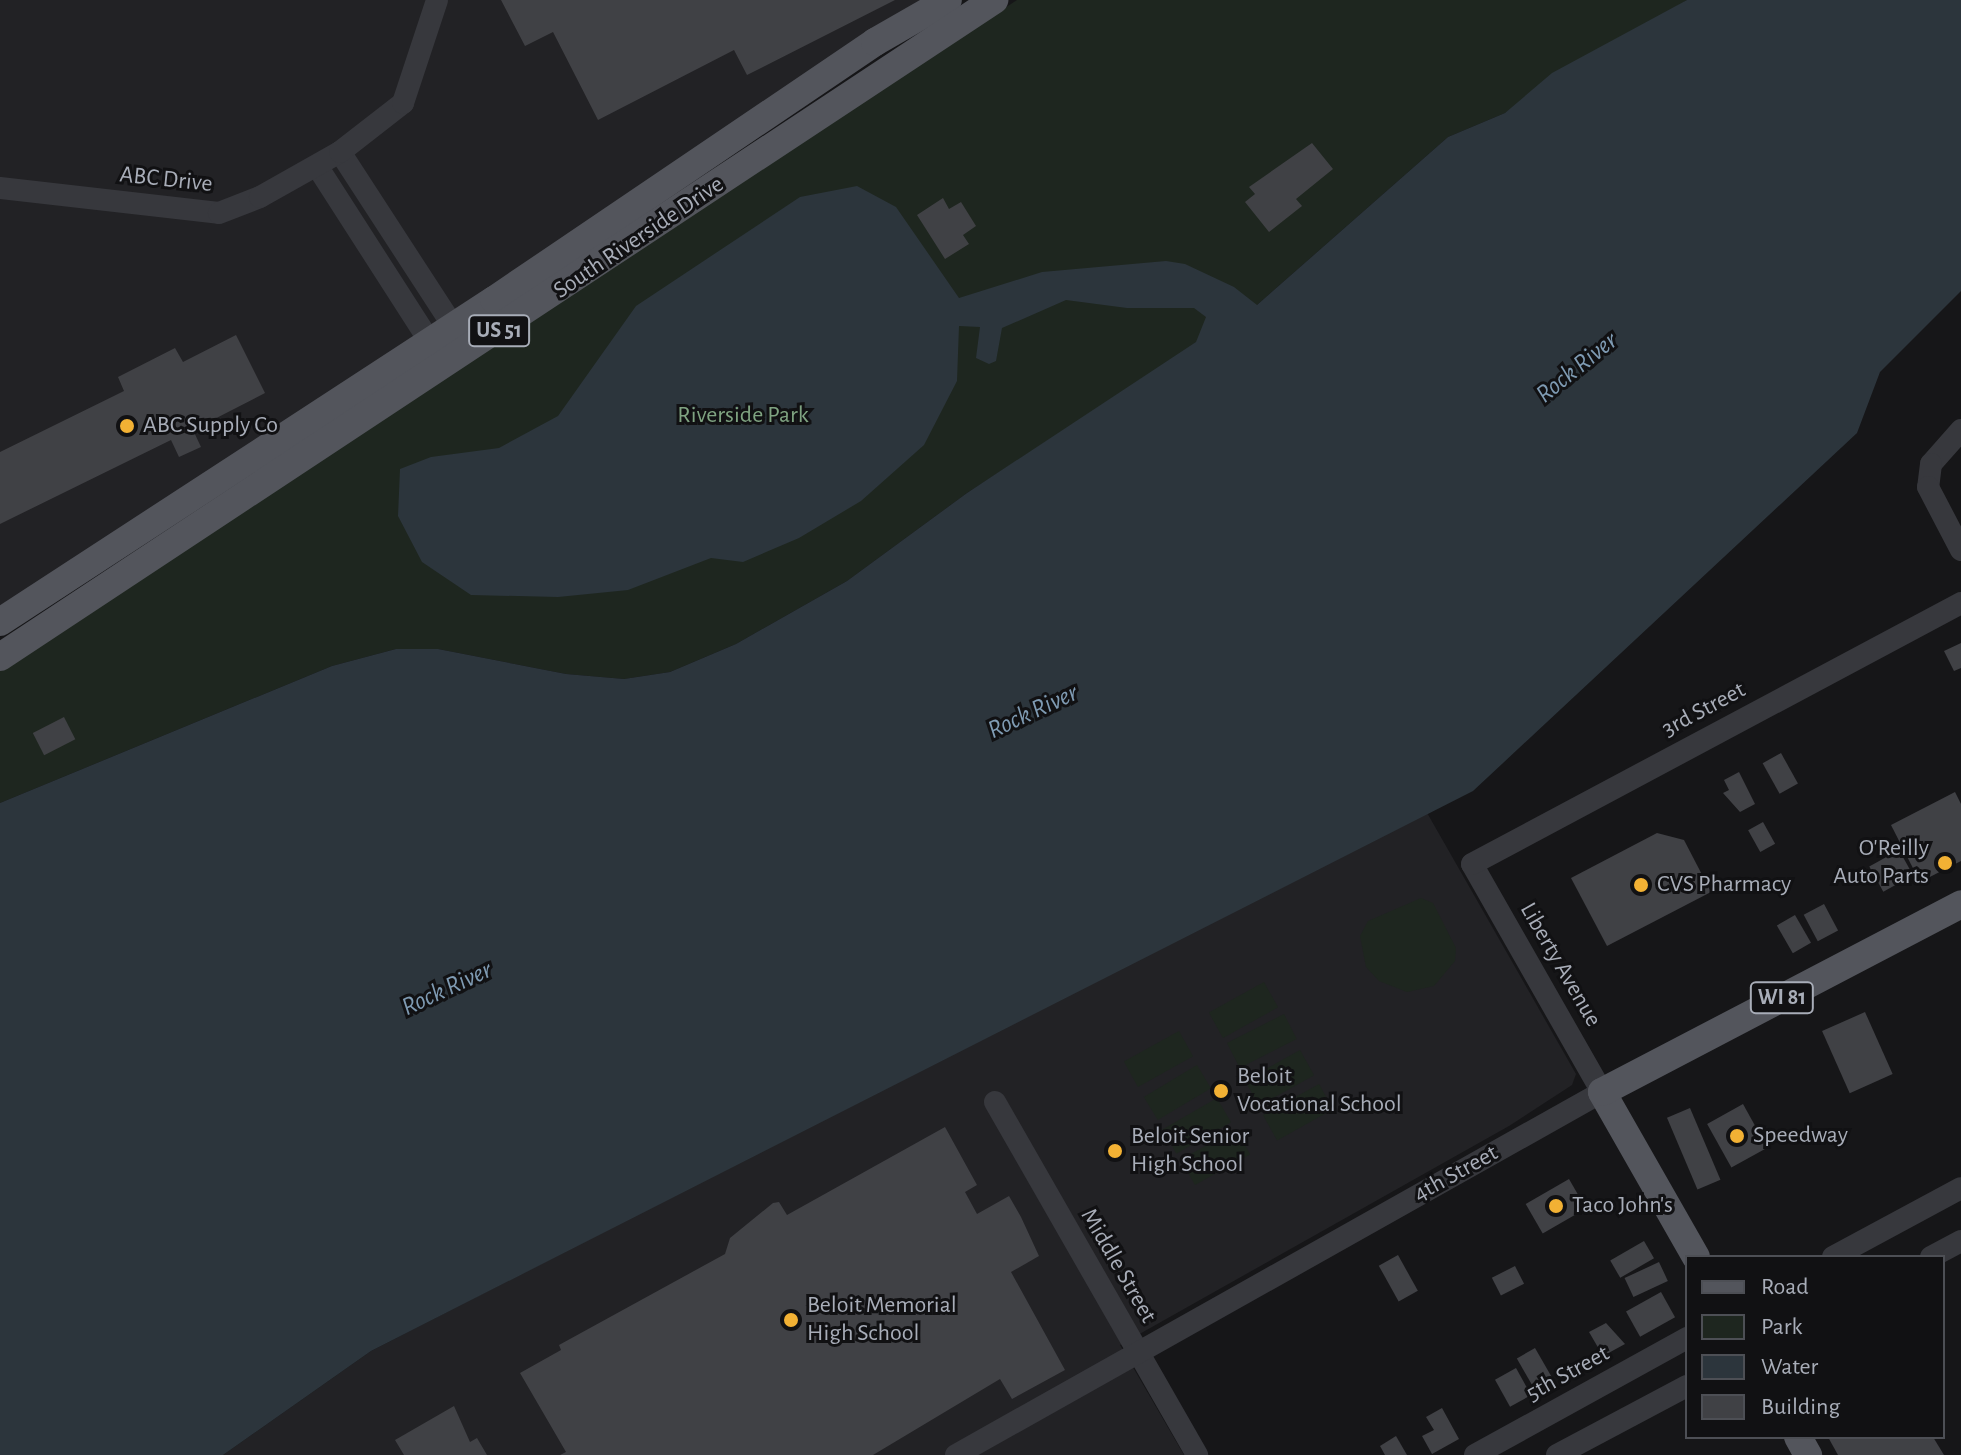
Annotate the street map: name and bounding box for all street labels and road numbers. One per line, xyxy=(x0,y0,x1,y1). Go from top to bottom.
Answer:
street label: ABC Drive xyxy=(118,161,214,199)
street label: South Riverside Drive xyxy=(549,170,729,306)
road number: US 51 xyxy=(467,313,531,349)
street label: 3rd Street xyxy=(1657,676,1751,744)
street label: Liberty Avenue xyxy=(1513,898,1607,1032)
road number: WI 81 xyxy=(1748,980,1816,1016)
street label: 4th Street xyxy=(1409,1139,1503,1209)
street label: Middle Street xyxy=(1074,1204,1162,1328)
street label: 5th Street xyxy=(1521,1339,1615,1409)

